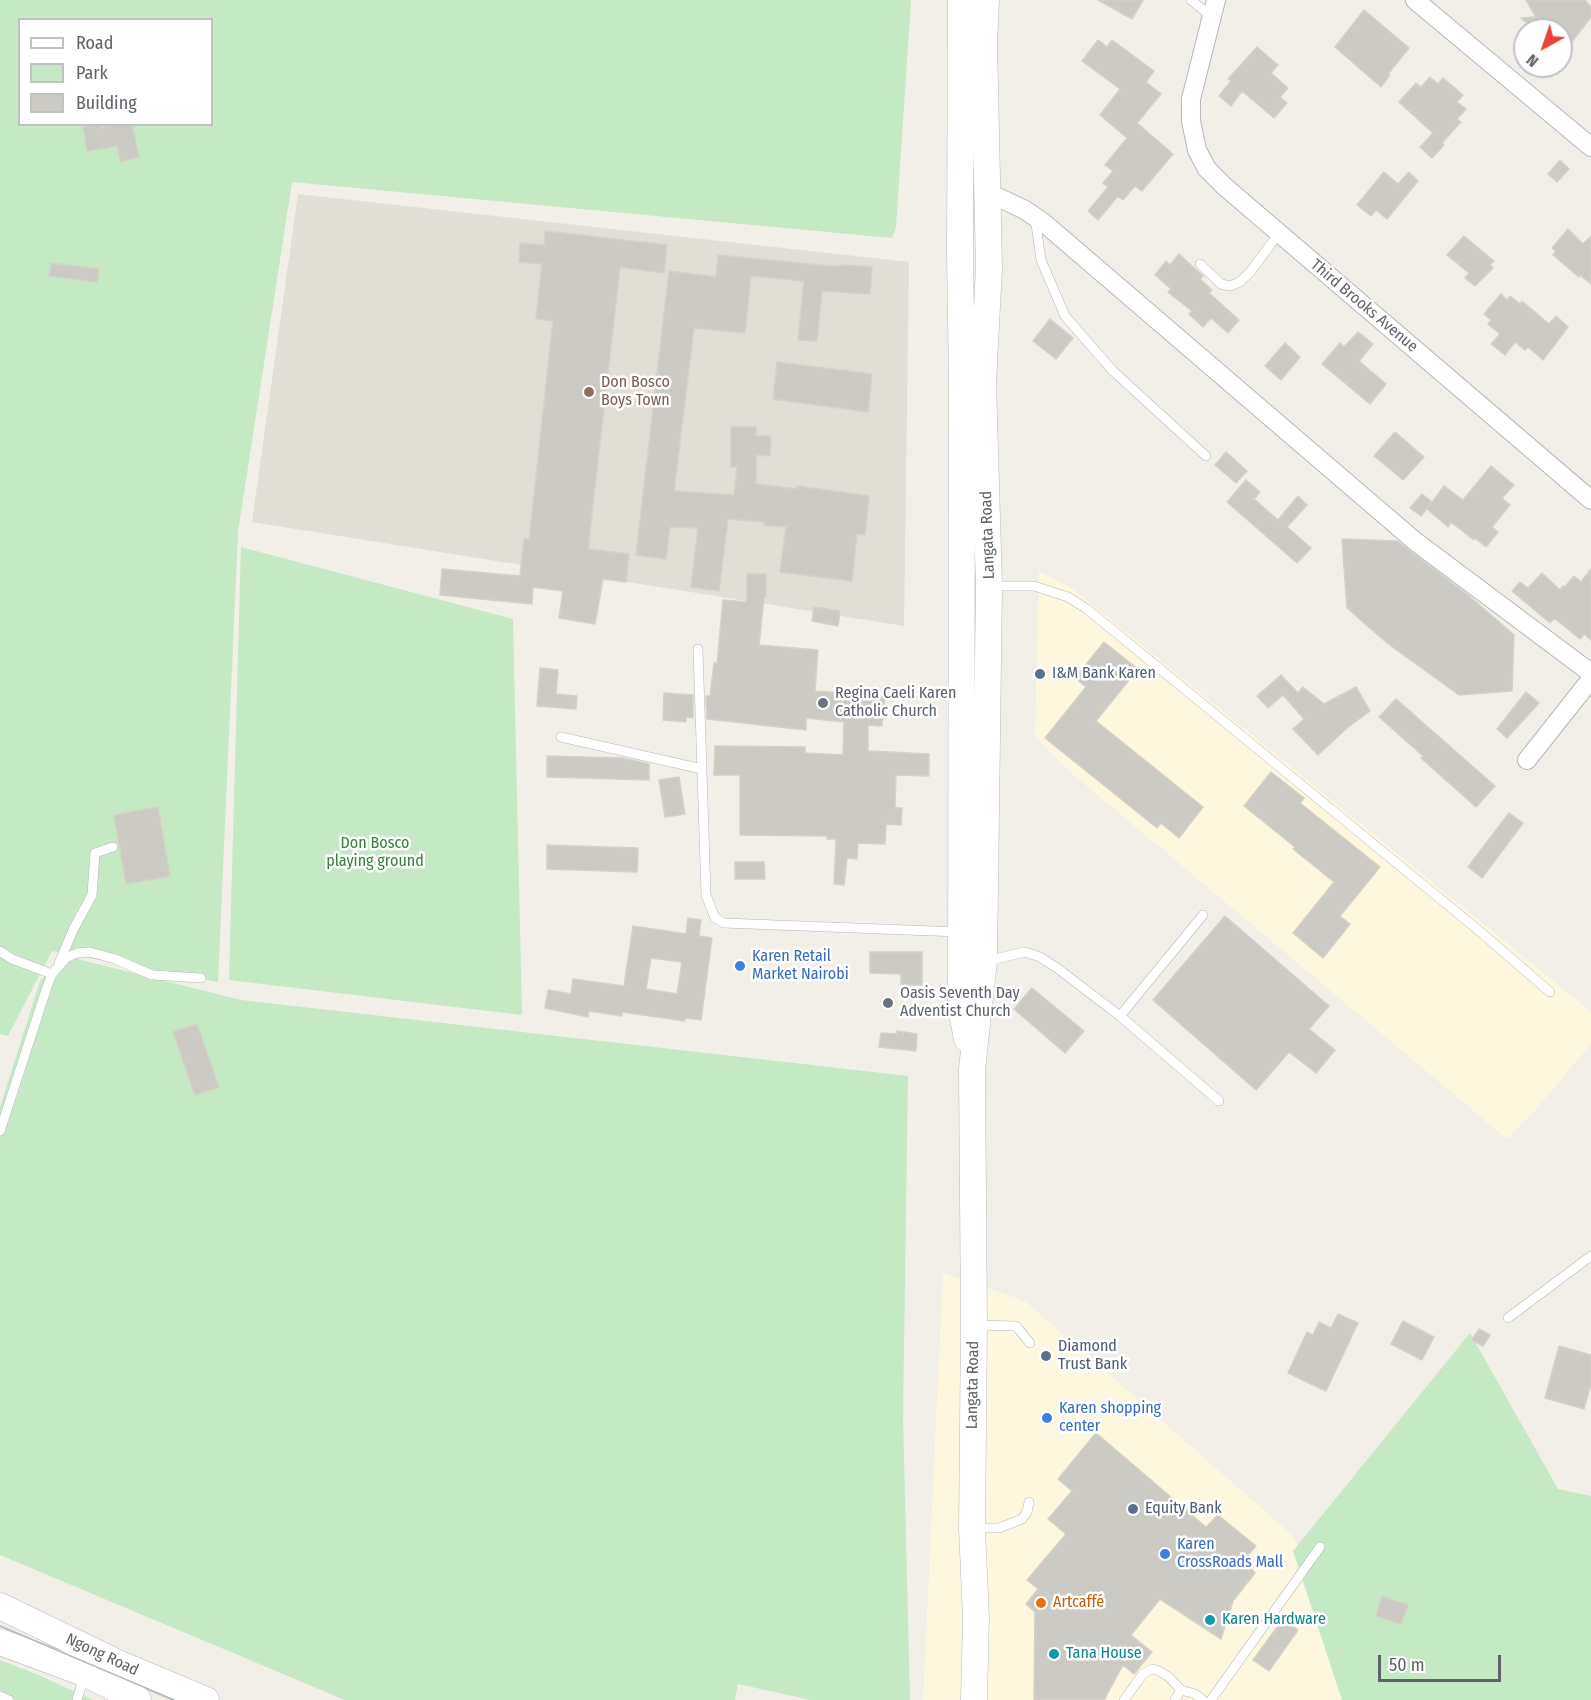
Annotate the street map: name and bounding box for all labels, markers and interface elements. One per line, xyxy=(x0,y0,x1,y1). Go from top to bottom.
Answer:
legend xyxy=(18,18,213,126)
north arrow xyxy=(1513,18,1573,78)
text: Road xyxy=(76,32,113,54)
text: N xyxy=(1523,50,1542,71)
text: Park xyxy=(76,62,108,84)
text: Building xyxy=(76,92,137,114)
street label: Third Brooks Avenue xyxy=(1306,256,1422,356)
place label: Don Bosco Boys Town xyxy=(601,373,670,411)
marker: Don Bosco Boys Town xyxy=(582,385,596,399)
street label: Langata Road xyxy=(977,491,999,579)
place label: I&M Bank Karen xyxy=(1052,664,1156,684)
marker: I&M Bank Karen xyxy=(1033,667,1047,681)
place label: Regina Caeli Karen Catholic Church xyxy=(835,684,956,722)
marker: Regina Caeli Karen Catholic Church xyxy=(816,696,830,710)
park label: Don Bosco playing ground xyxy=(326,834,424,872)
place label: Karen Retail Market Nairobi xyxy=(752,947,849,985)
marker: Karen Retail Market Nairobi xyxy=(733,959,747,973)
place label: Oasis Seventh Day Adventist Church xyxy=(900,984,1020,1022)
marker: Oasis Seventh Day Adventist Church xyxy=(881,996,895,1010)
place label: Diamond Trust Bank xyxy=(1058,1337,1127,1375)
street label: Langata Road xyxy=(963,1341,983,1429)
marker: Diamond Trust Bank xyxy=(1039,1349,1053,1363)
place label: Karen shopping center xyxy=(1059,1399,1161,1437)
marker: Karen shopping center xyxy=(1040,1411,1054,1425)
place label: Equity Bank xyxy=(1145,1499,1222,1519)
marker: Equity Bank xyxy=(1126,1502,1140,1516)
place label: Karen CrossRoads Mall xyxy=(1177,1535,1283,1573)
marker: Karen CrossRoads Mall xyxy=(1158,1547,1172,1561)
place label: Artcaffé xyxy=(1053,1593,1104,1613)
marker: Artcaffé xyxy=(1034,1596,1048,1610)
place label: Karen Hardware xyxy=(1222,1610,1326,1630)
marker: Karen Hardware xyxy=(1203,1613,1217,1627)
street label: Ngong Road xyxy=(62,1630,142,1680)
scale bar xyxy=(1381,1643,1504,1681)
place label: Tana House xyxy=(1066,1644,1142,1664)
marker: Tana House xyxy=(1047,1647,1061,1661)
text: 50 m xyxy=(1389,1654,1425,1676)

